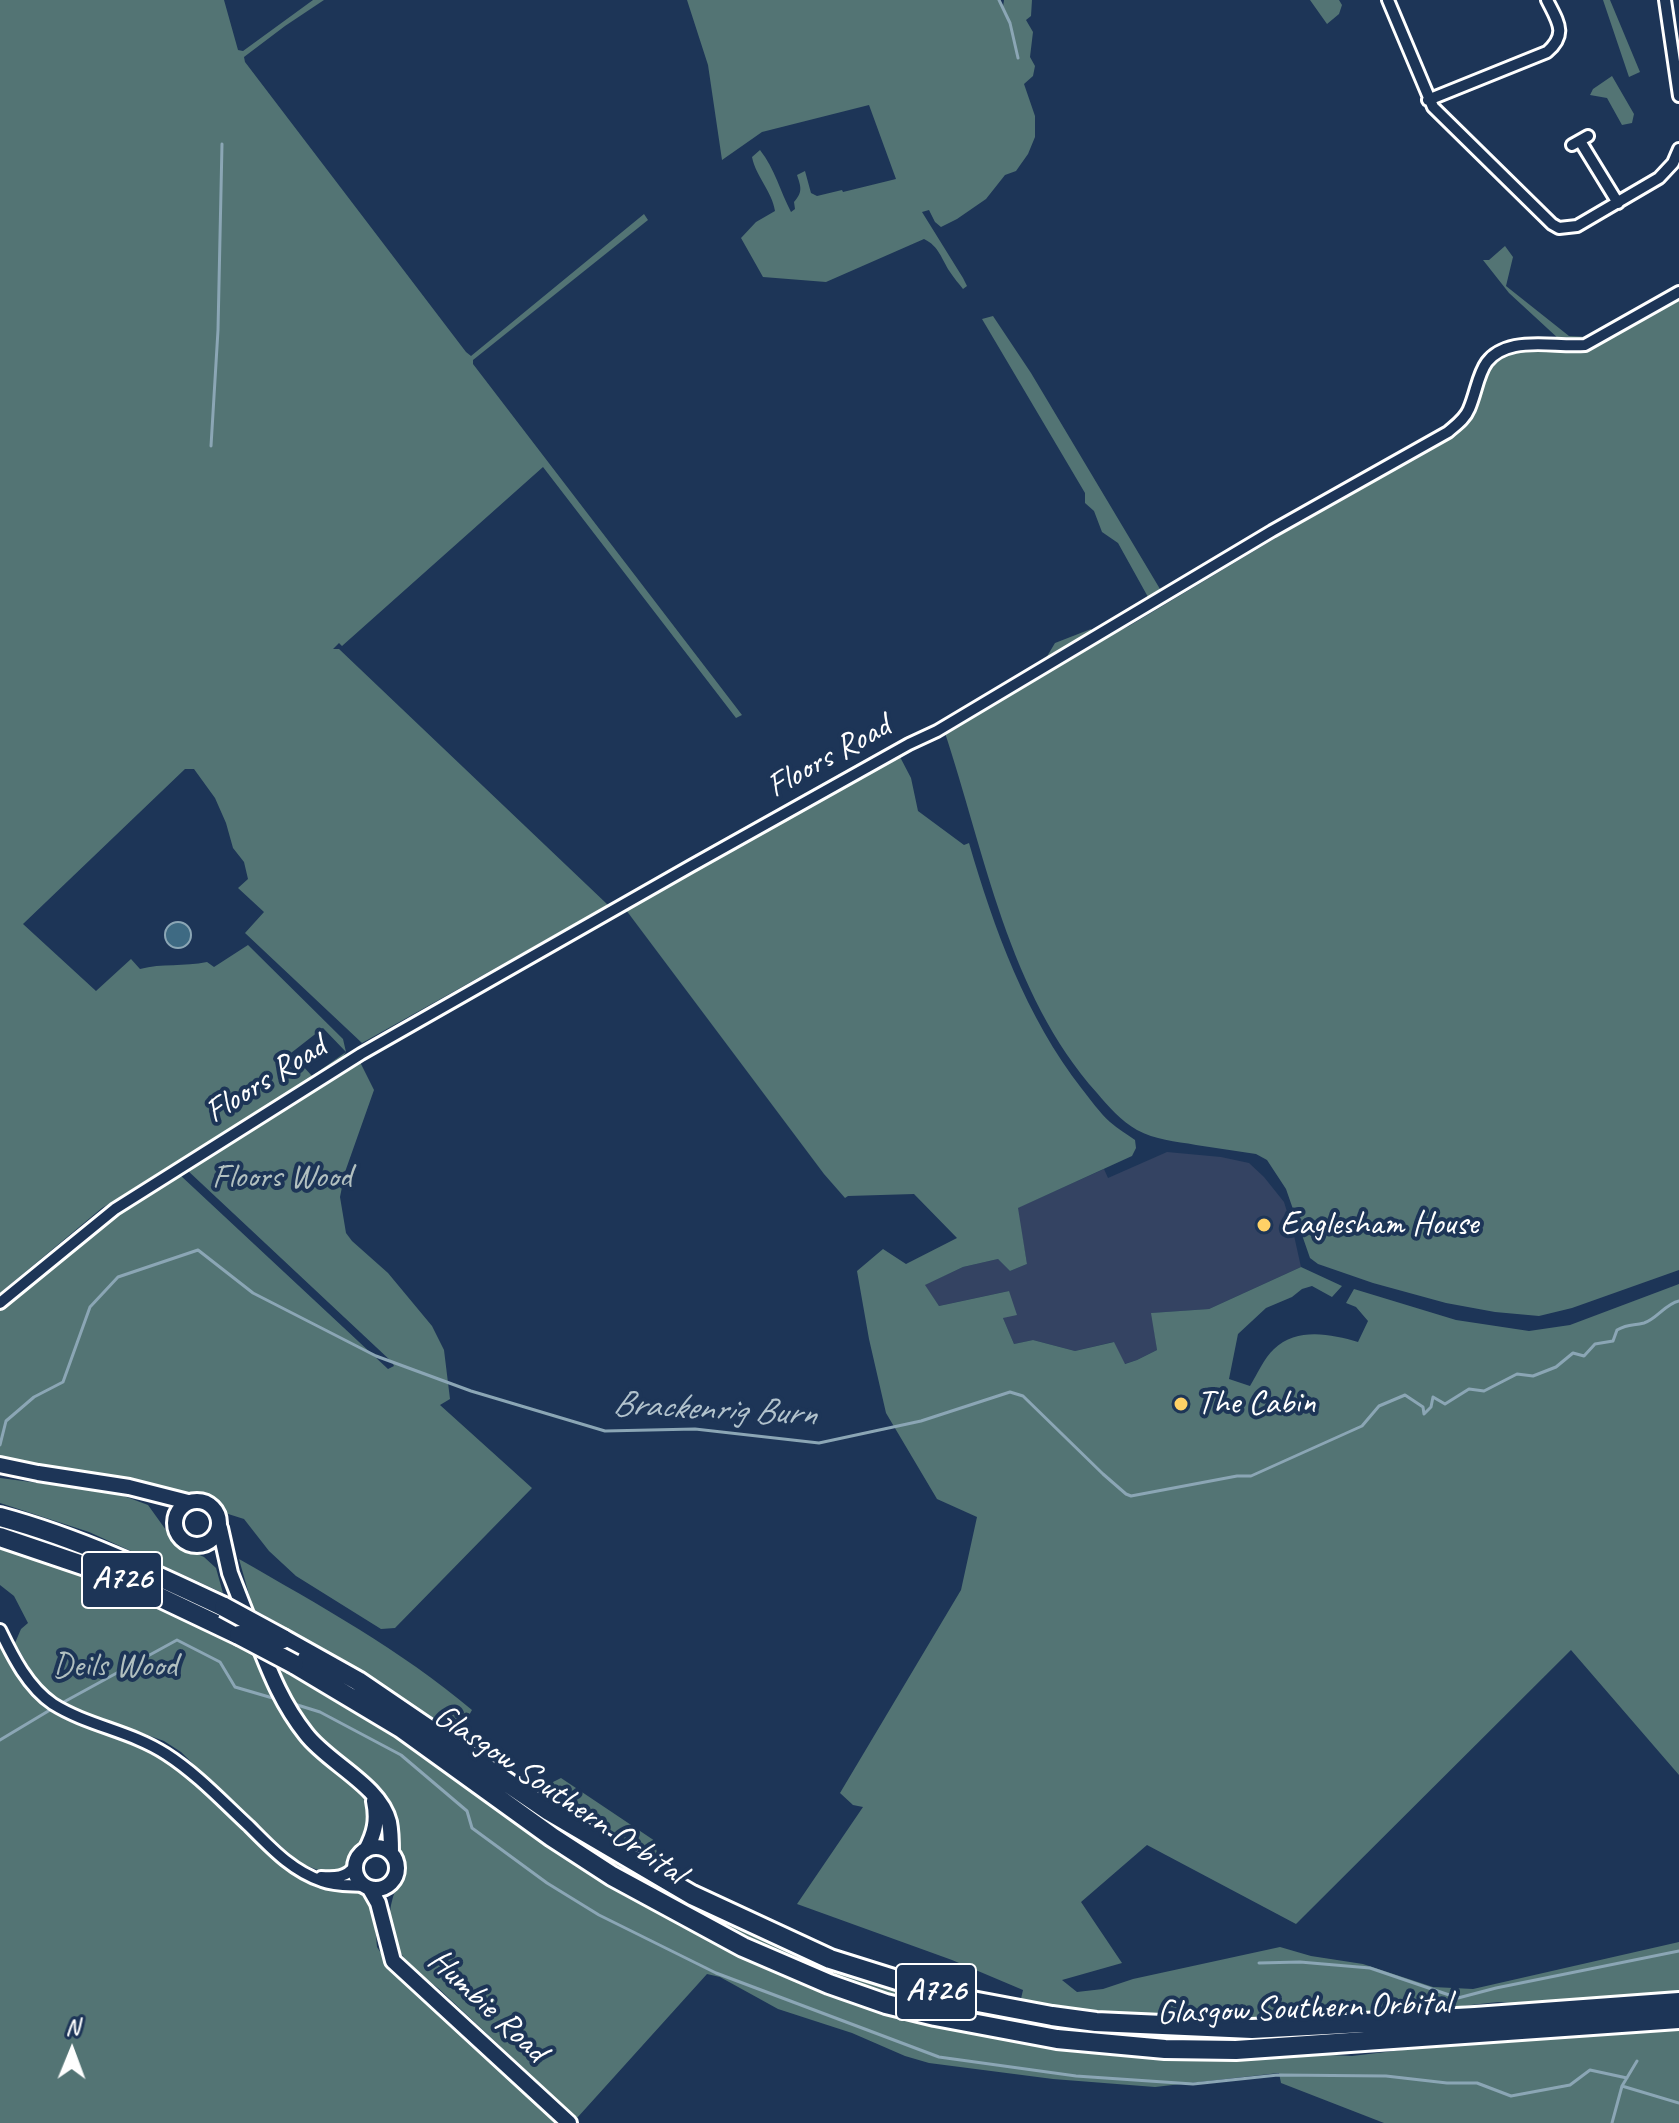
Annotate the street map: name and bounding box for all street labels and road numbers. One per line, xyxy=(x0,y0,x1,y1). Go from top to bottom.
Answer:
street label: Floors Road xyxy=(760,706,898,808)
street label: Floors Road xyxy=(198,1027,334,1133)
road number: A726 xyxy=(82,1552,162,1608)
street label: Glasgow Southern Orbital xyxy=(426,1696,692,1894)
street label: Humbie Road xyxy=(419,1941,555,2071)
road number: A726 xyxy=(896,1964,976,2020)
street label: Glasgow Southern Orbital xyxy=(1156,1983,1452,2035)

